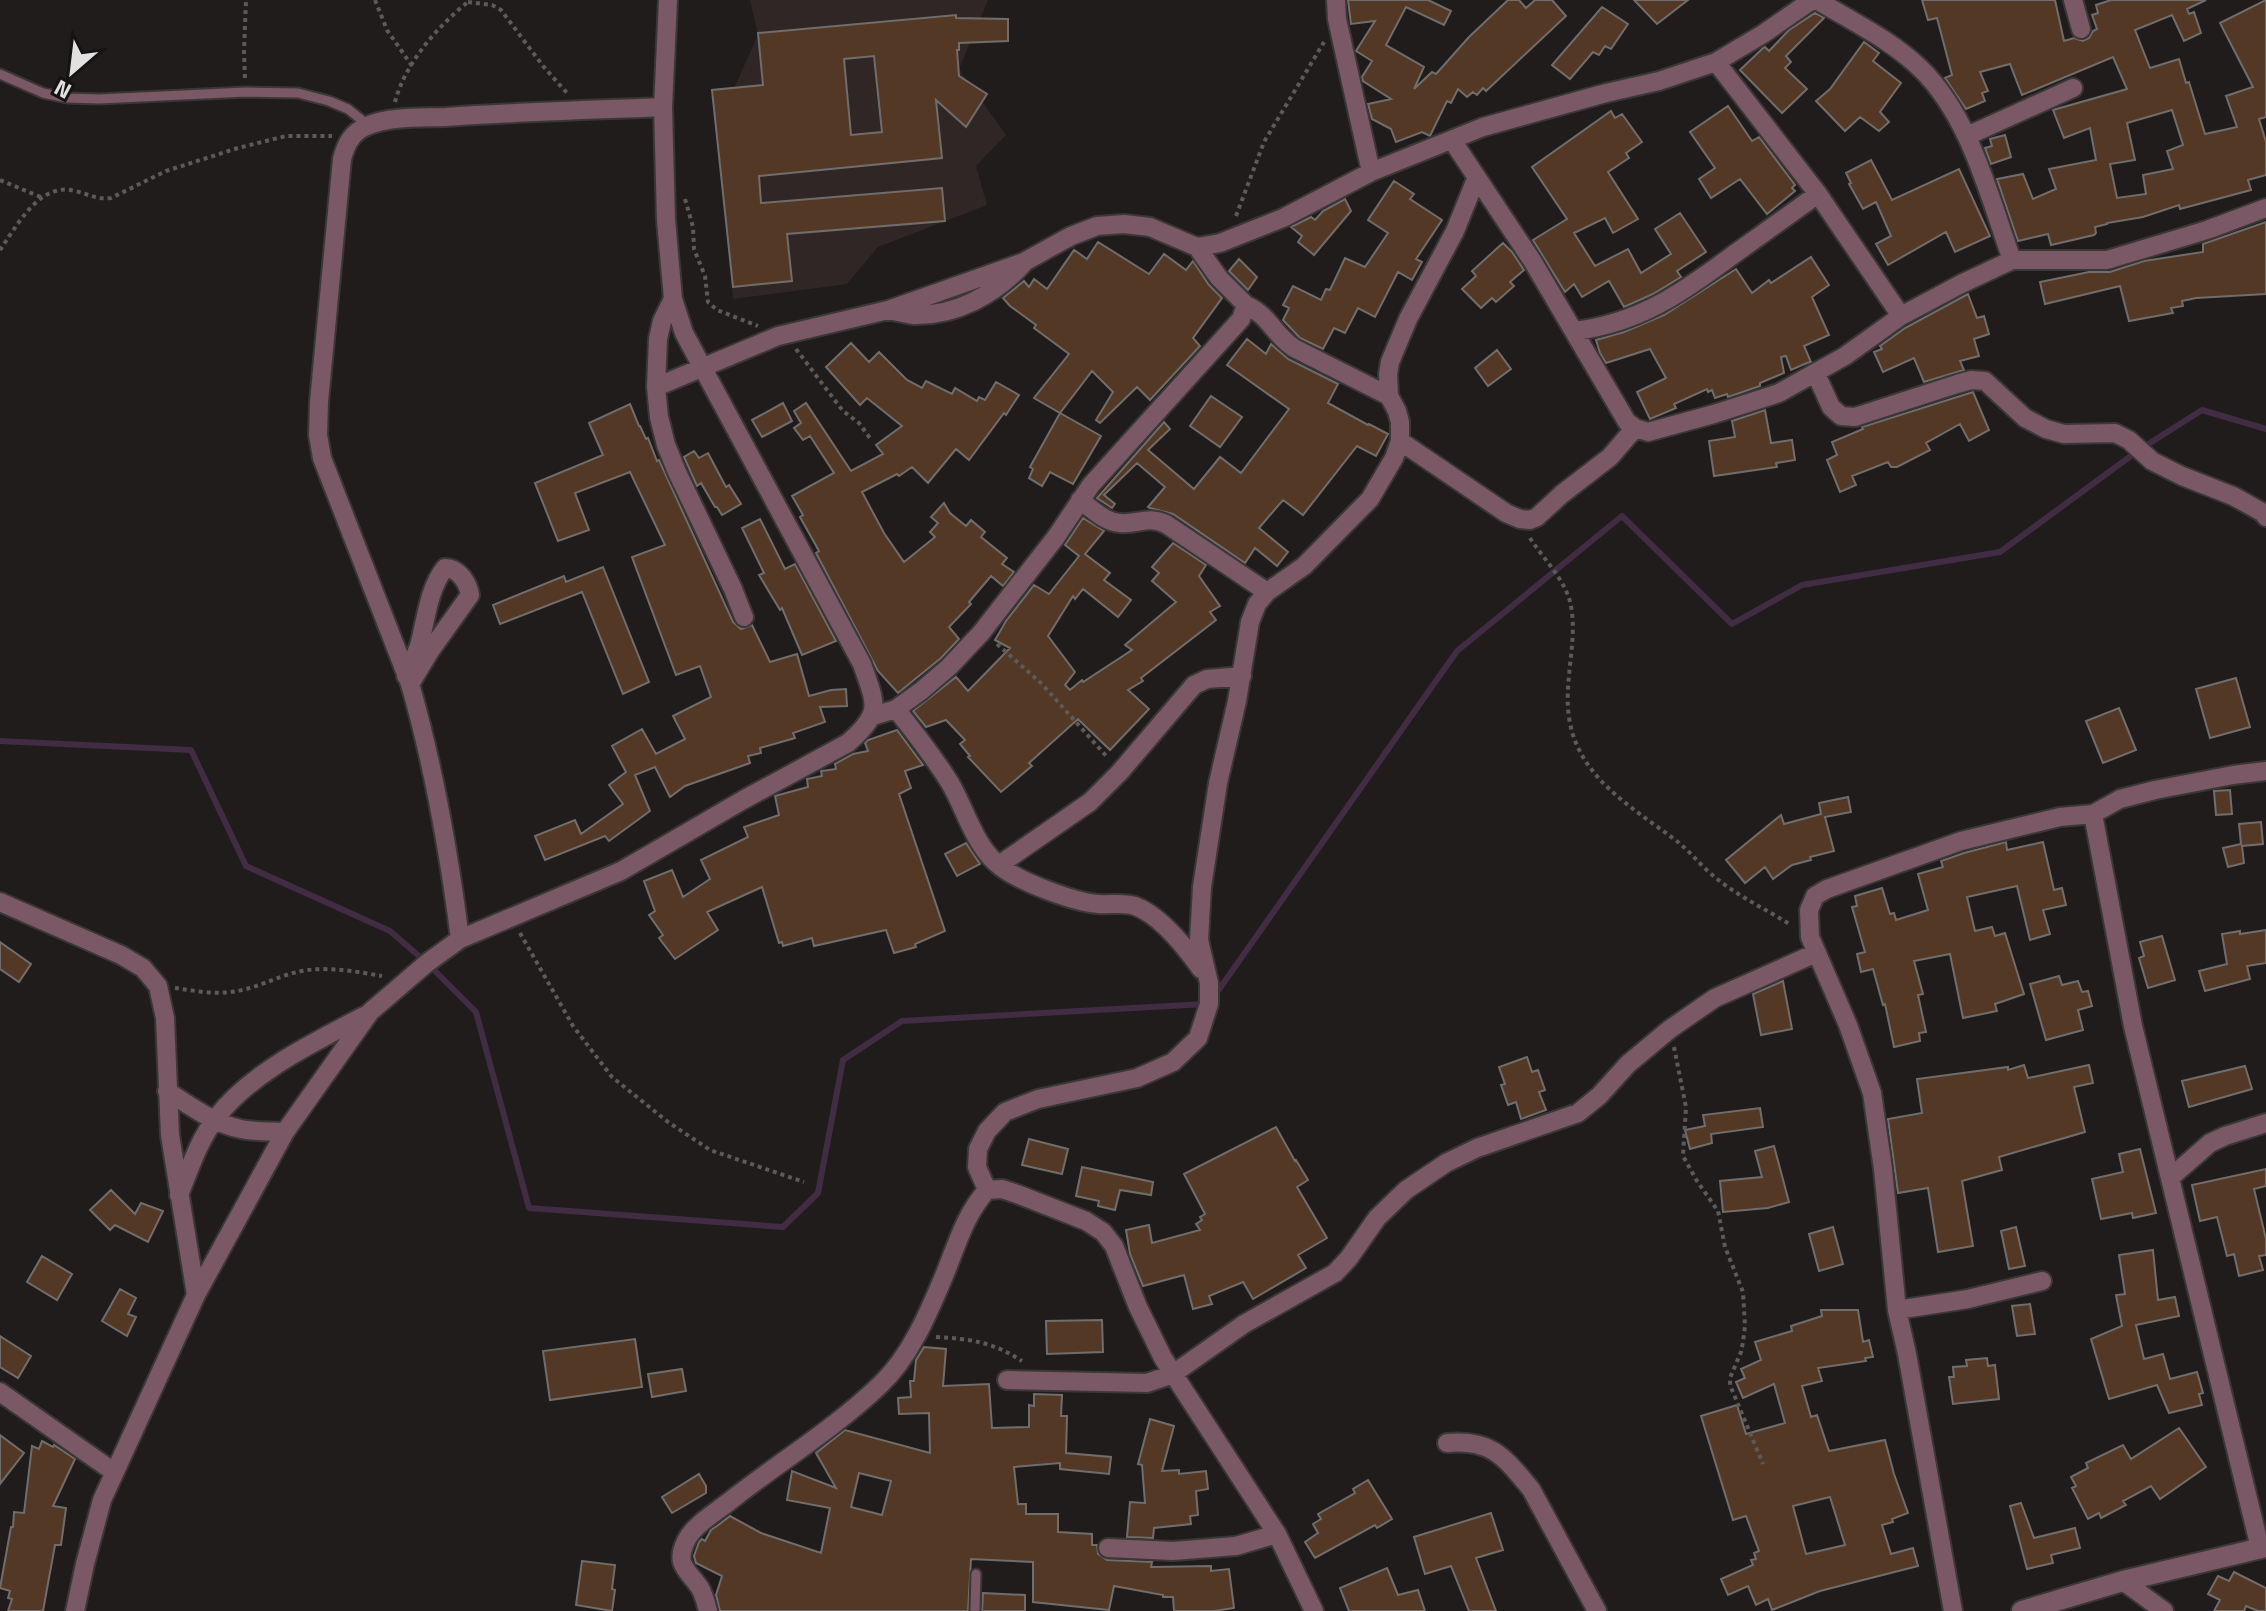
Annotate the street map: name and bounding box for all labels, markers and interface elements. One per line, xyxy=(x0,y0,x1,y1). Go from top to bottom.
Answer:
north arrow xyxy=(32,32,112,112)
text: N xyxy=(48,71,77,108)

